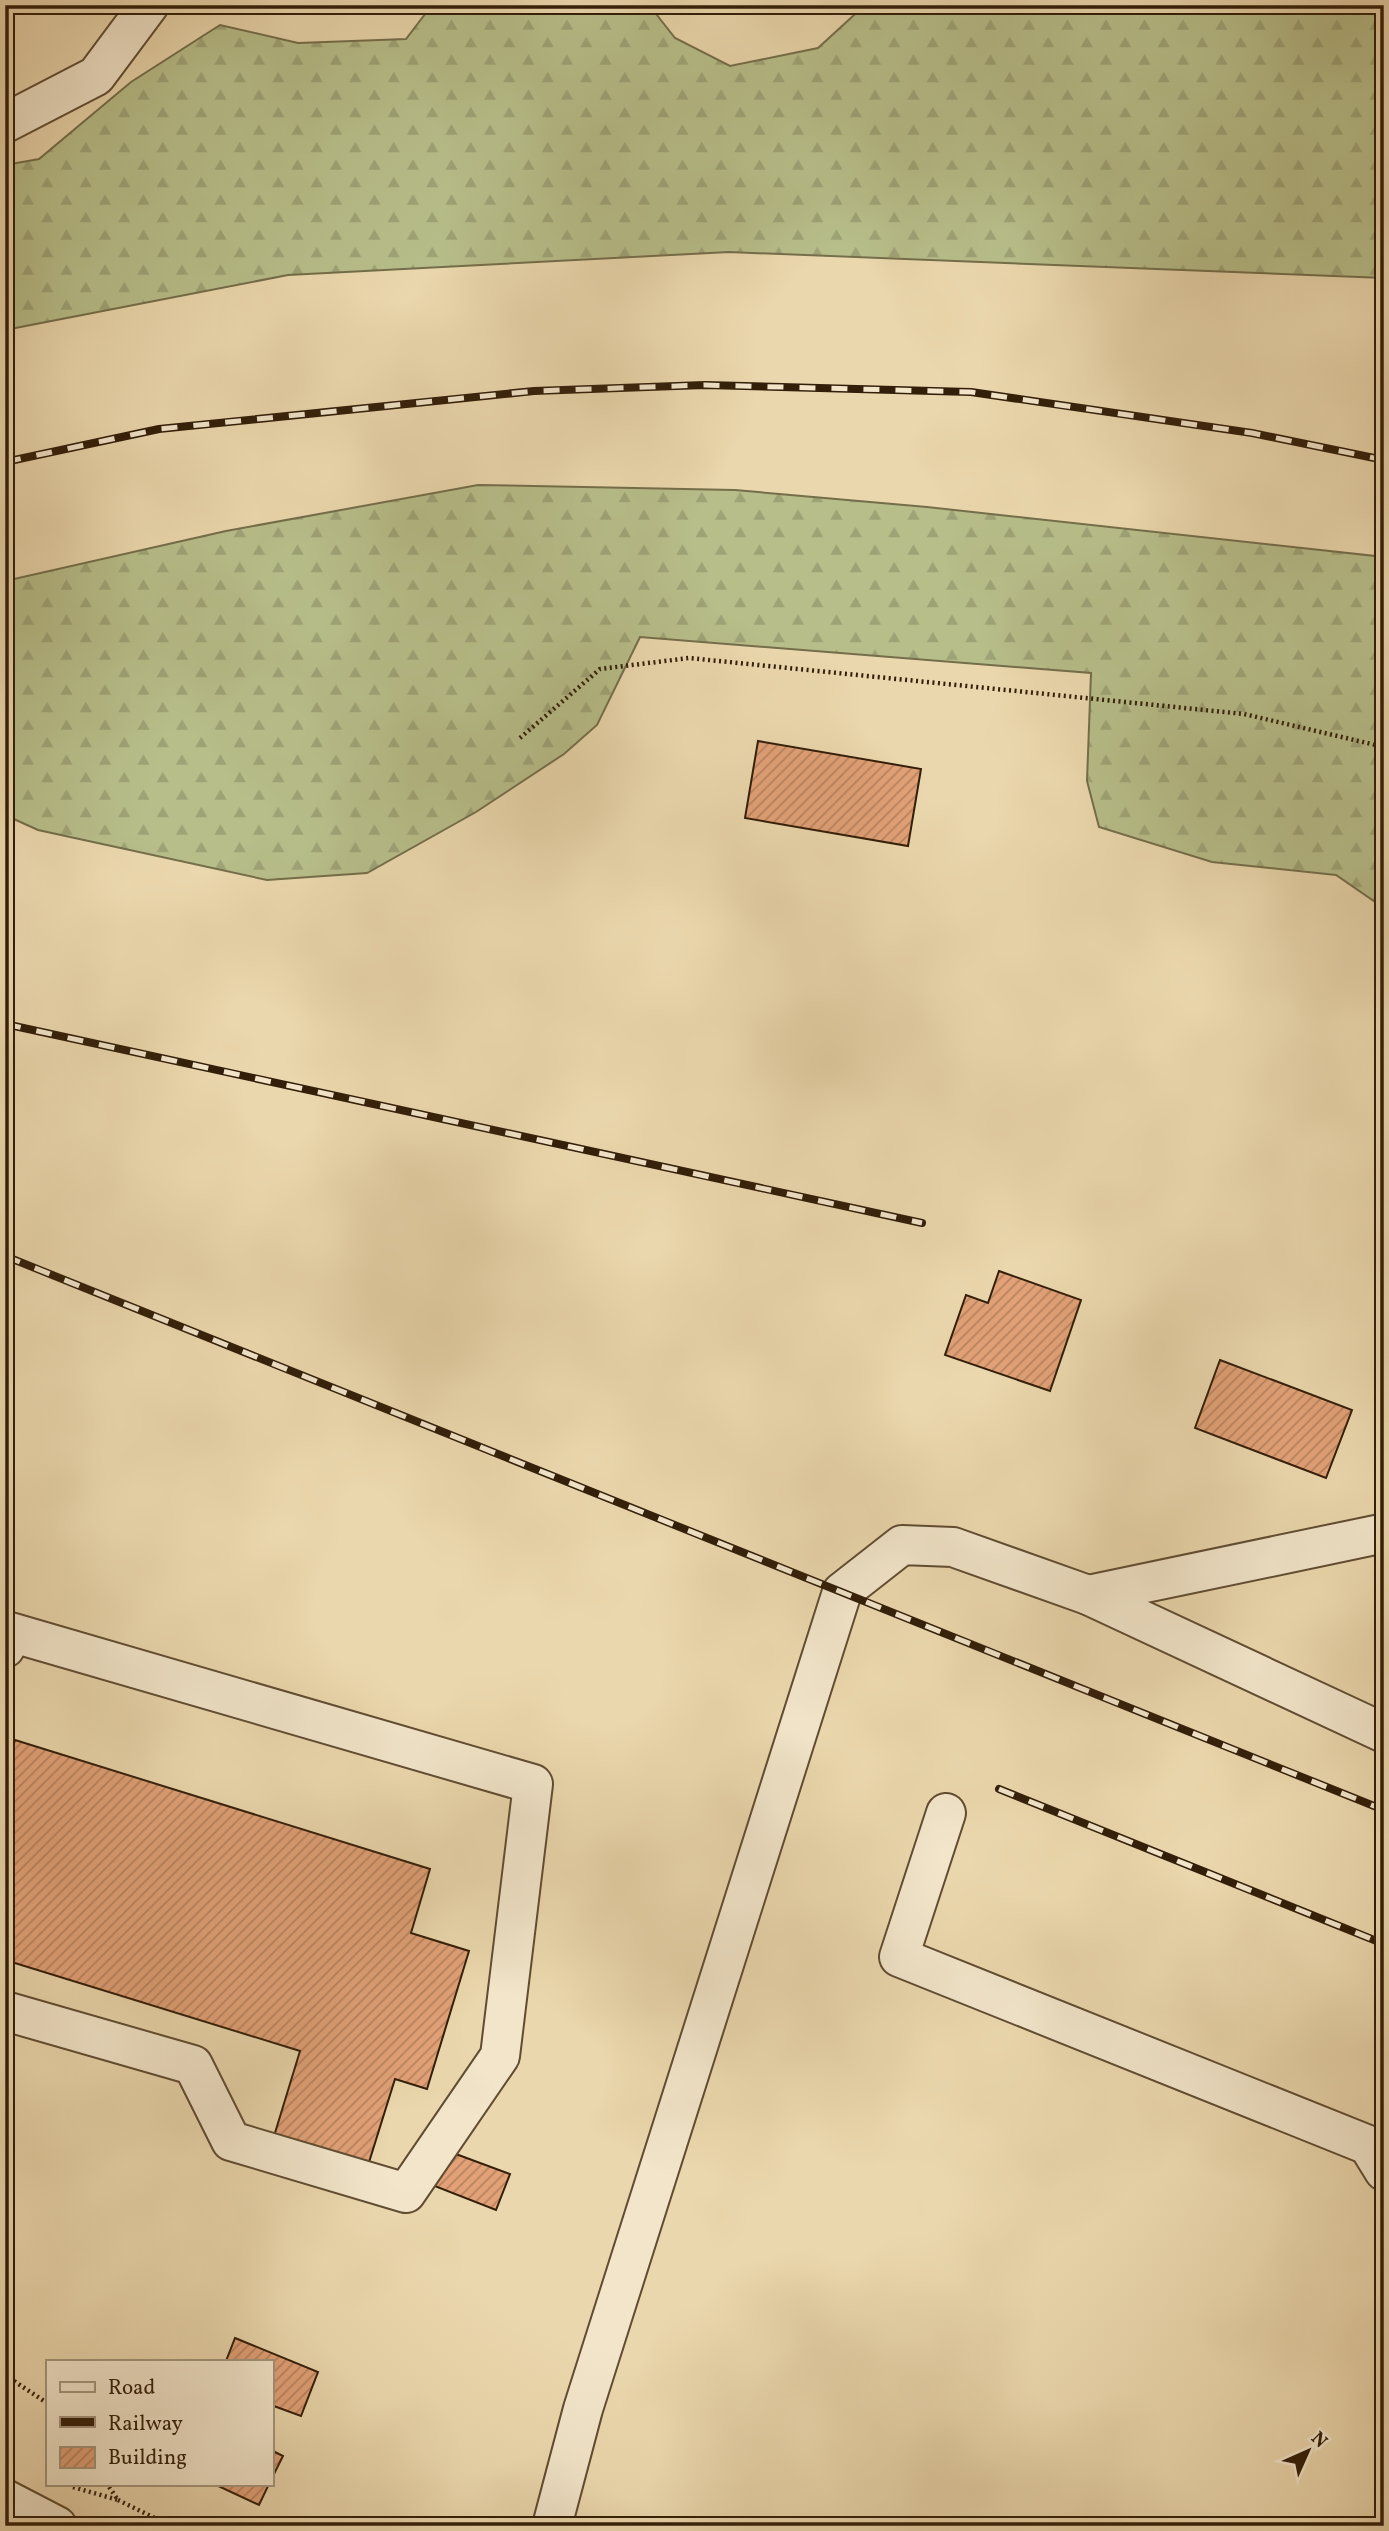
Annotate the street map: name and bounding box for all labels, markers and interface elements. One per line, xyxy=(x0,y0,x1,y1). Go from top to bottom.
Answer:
legend xyxy=(46,2360,273,2486)
text: Road xyxy=(108,2374,155,2403)
text: Railway xyxy=(108,2410,184,2439)
north arrow xyxy=(1274,2416,1344,2486)
text: N xyxy=(1305,2426,1333,2455)
text: Building xyxy=(108,2444,187,2473)

